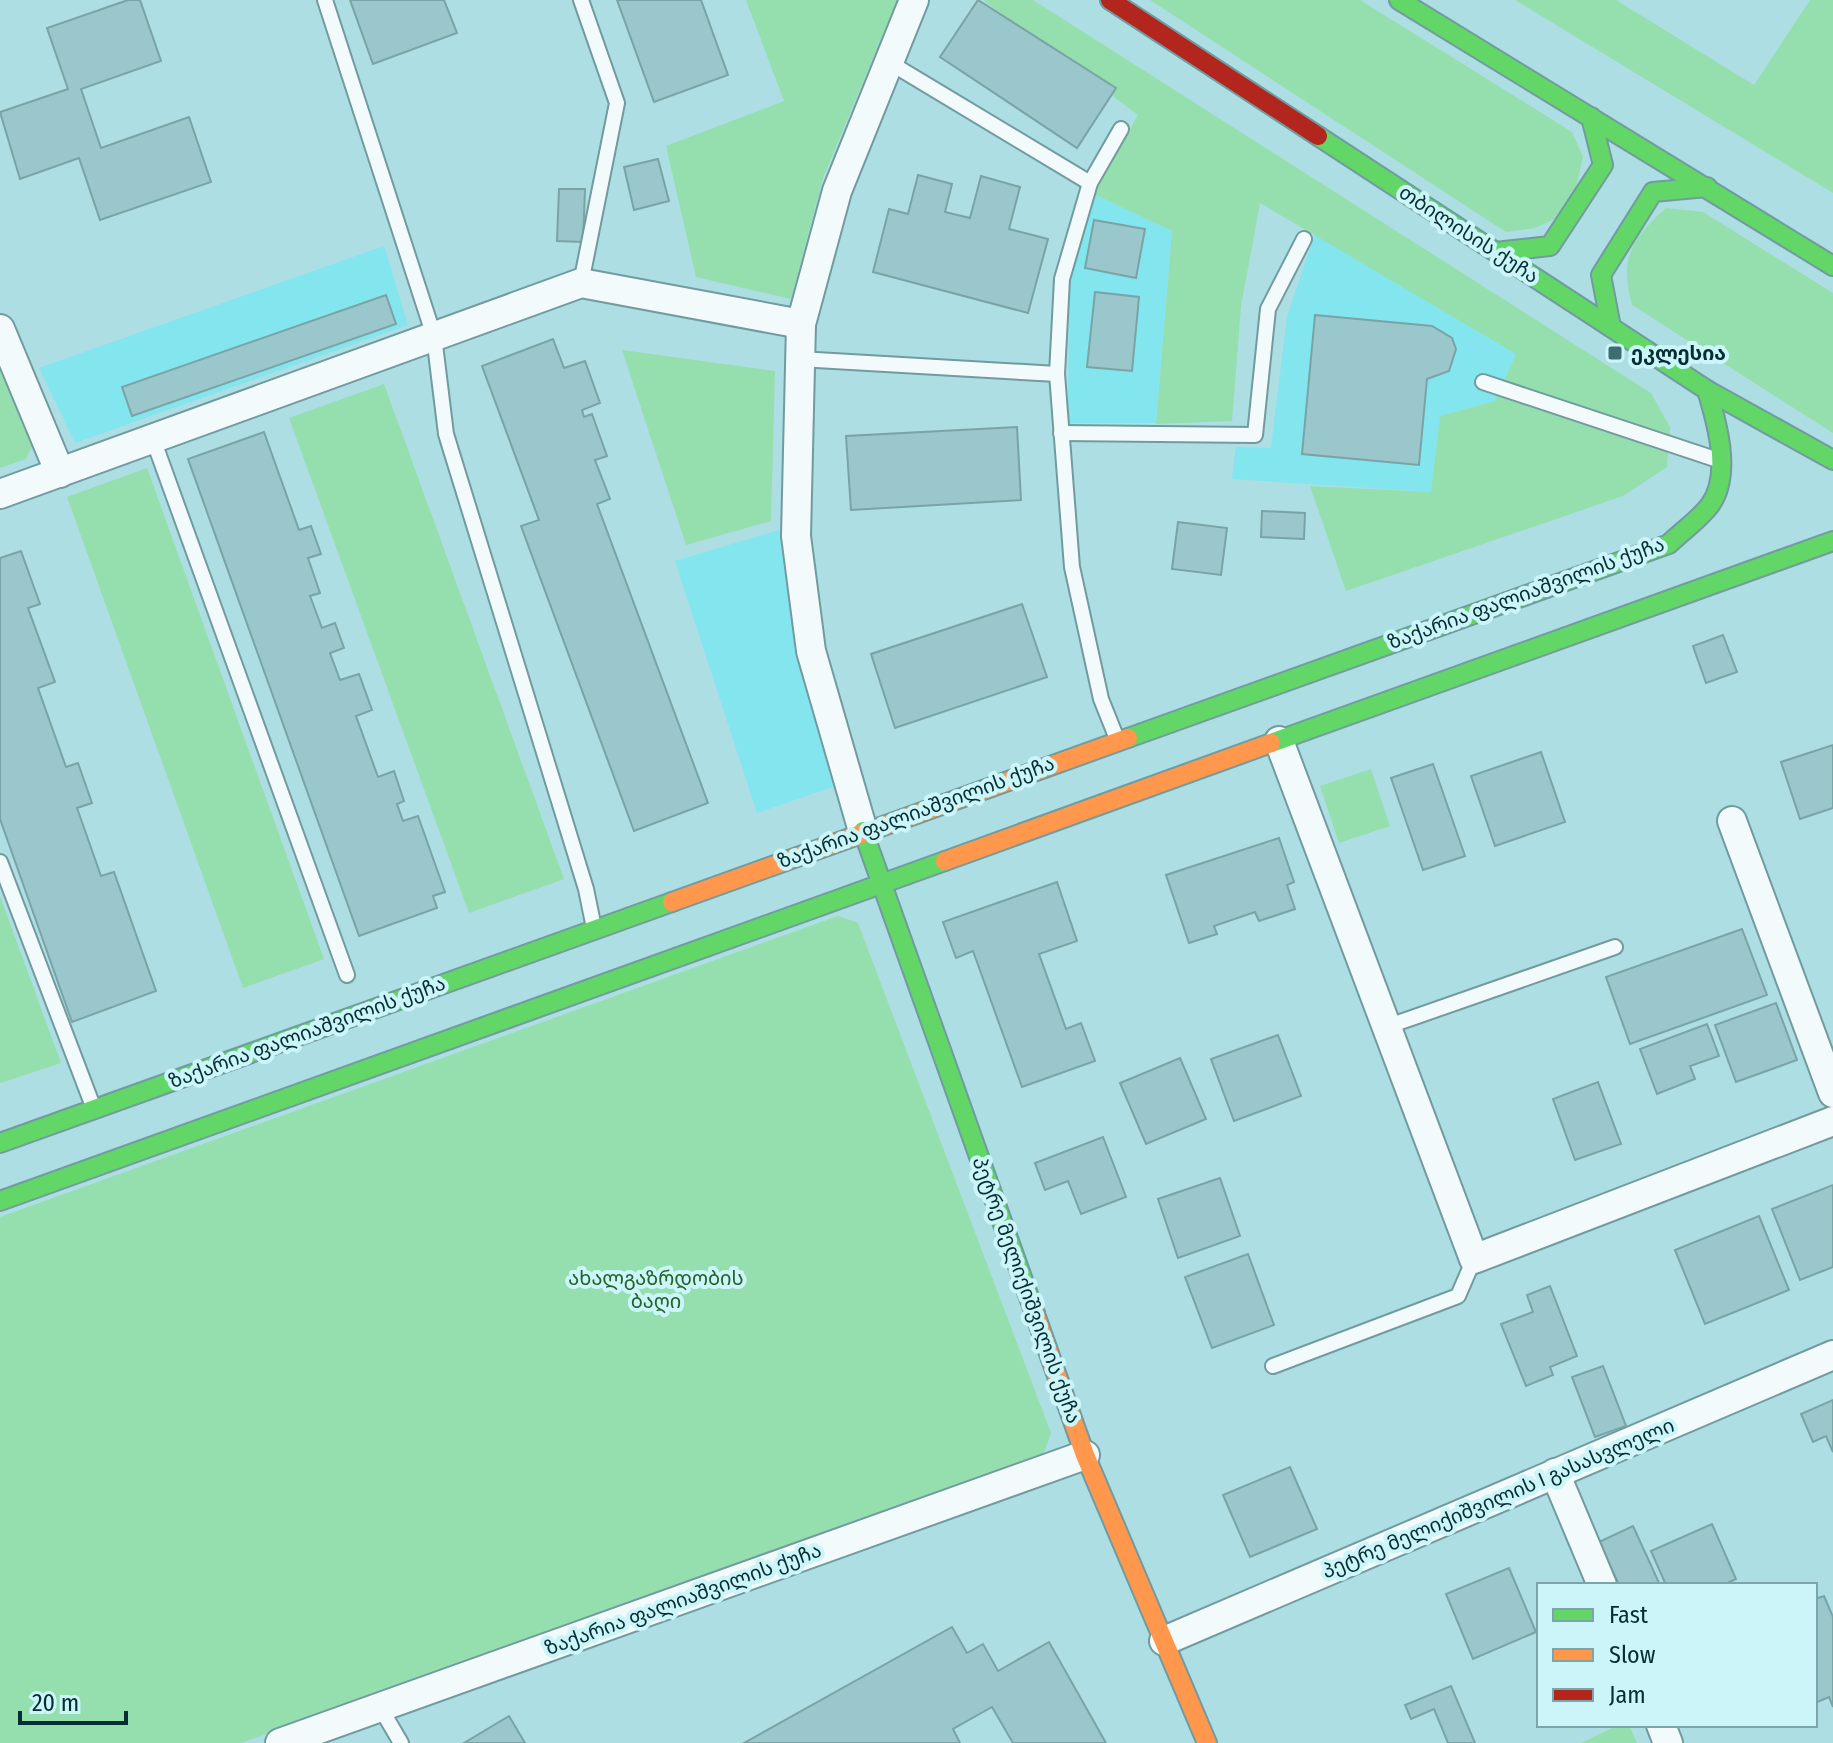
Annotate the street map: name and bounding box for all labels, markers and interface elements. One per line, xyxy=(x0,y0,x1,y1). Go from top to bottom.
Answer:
street label: თბილისის ქუჩა xyxy=(1394,180,1543,289)
place label: ეკლესია xyxy=(1631,341,1726,365)
marker: ეკლესია xyxy=(1606,344,1624,362)
street label: ზაქარია ფალიაშვილის ქუჩა xyxy=(1385,532,1668,655)
street label: ზაქარია ფალიაშვილის ქუჩა xyxy=(775,751,1058,874)
street label: ზაქარია ფალიაშვილის ქუჩა xyxy=(166,971,449,1094)
street label: პეტრე მელიქიშვილის ქუჩა xyxy=(967,1154,1086,1427)
park label: ახალგაზრდობის ბაღი xyxy=(568,1266,744,1314)
street label: პეტრე მელიქიშვილის I გასასვლელი xyxy=(1318,1413,1678,1584)
street label: ზაქარია ფალიაშვილის ქუჩა xyxy=(542,1538,825,1661)
legend xyxy=(1537,1583,1817,1727)
text: Fast xyxy=(1609,1601,1648,1629)
text: Slow xyxy=(1609,1641,1656,1669)
scale bar xyxy=(20,1675,126,1725)
text: Jam xyxy=(1609,1681,1646,1709)
text: 20 m xyxy=(32,1689,79,1717)

